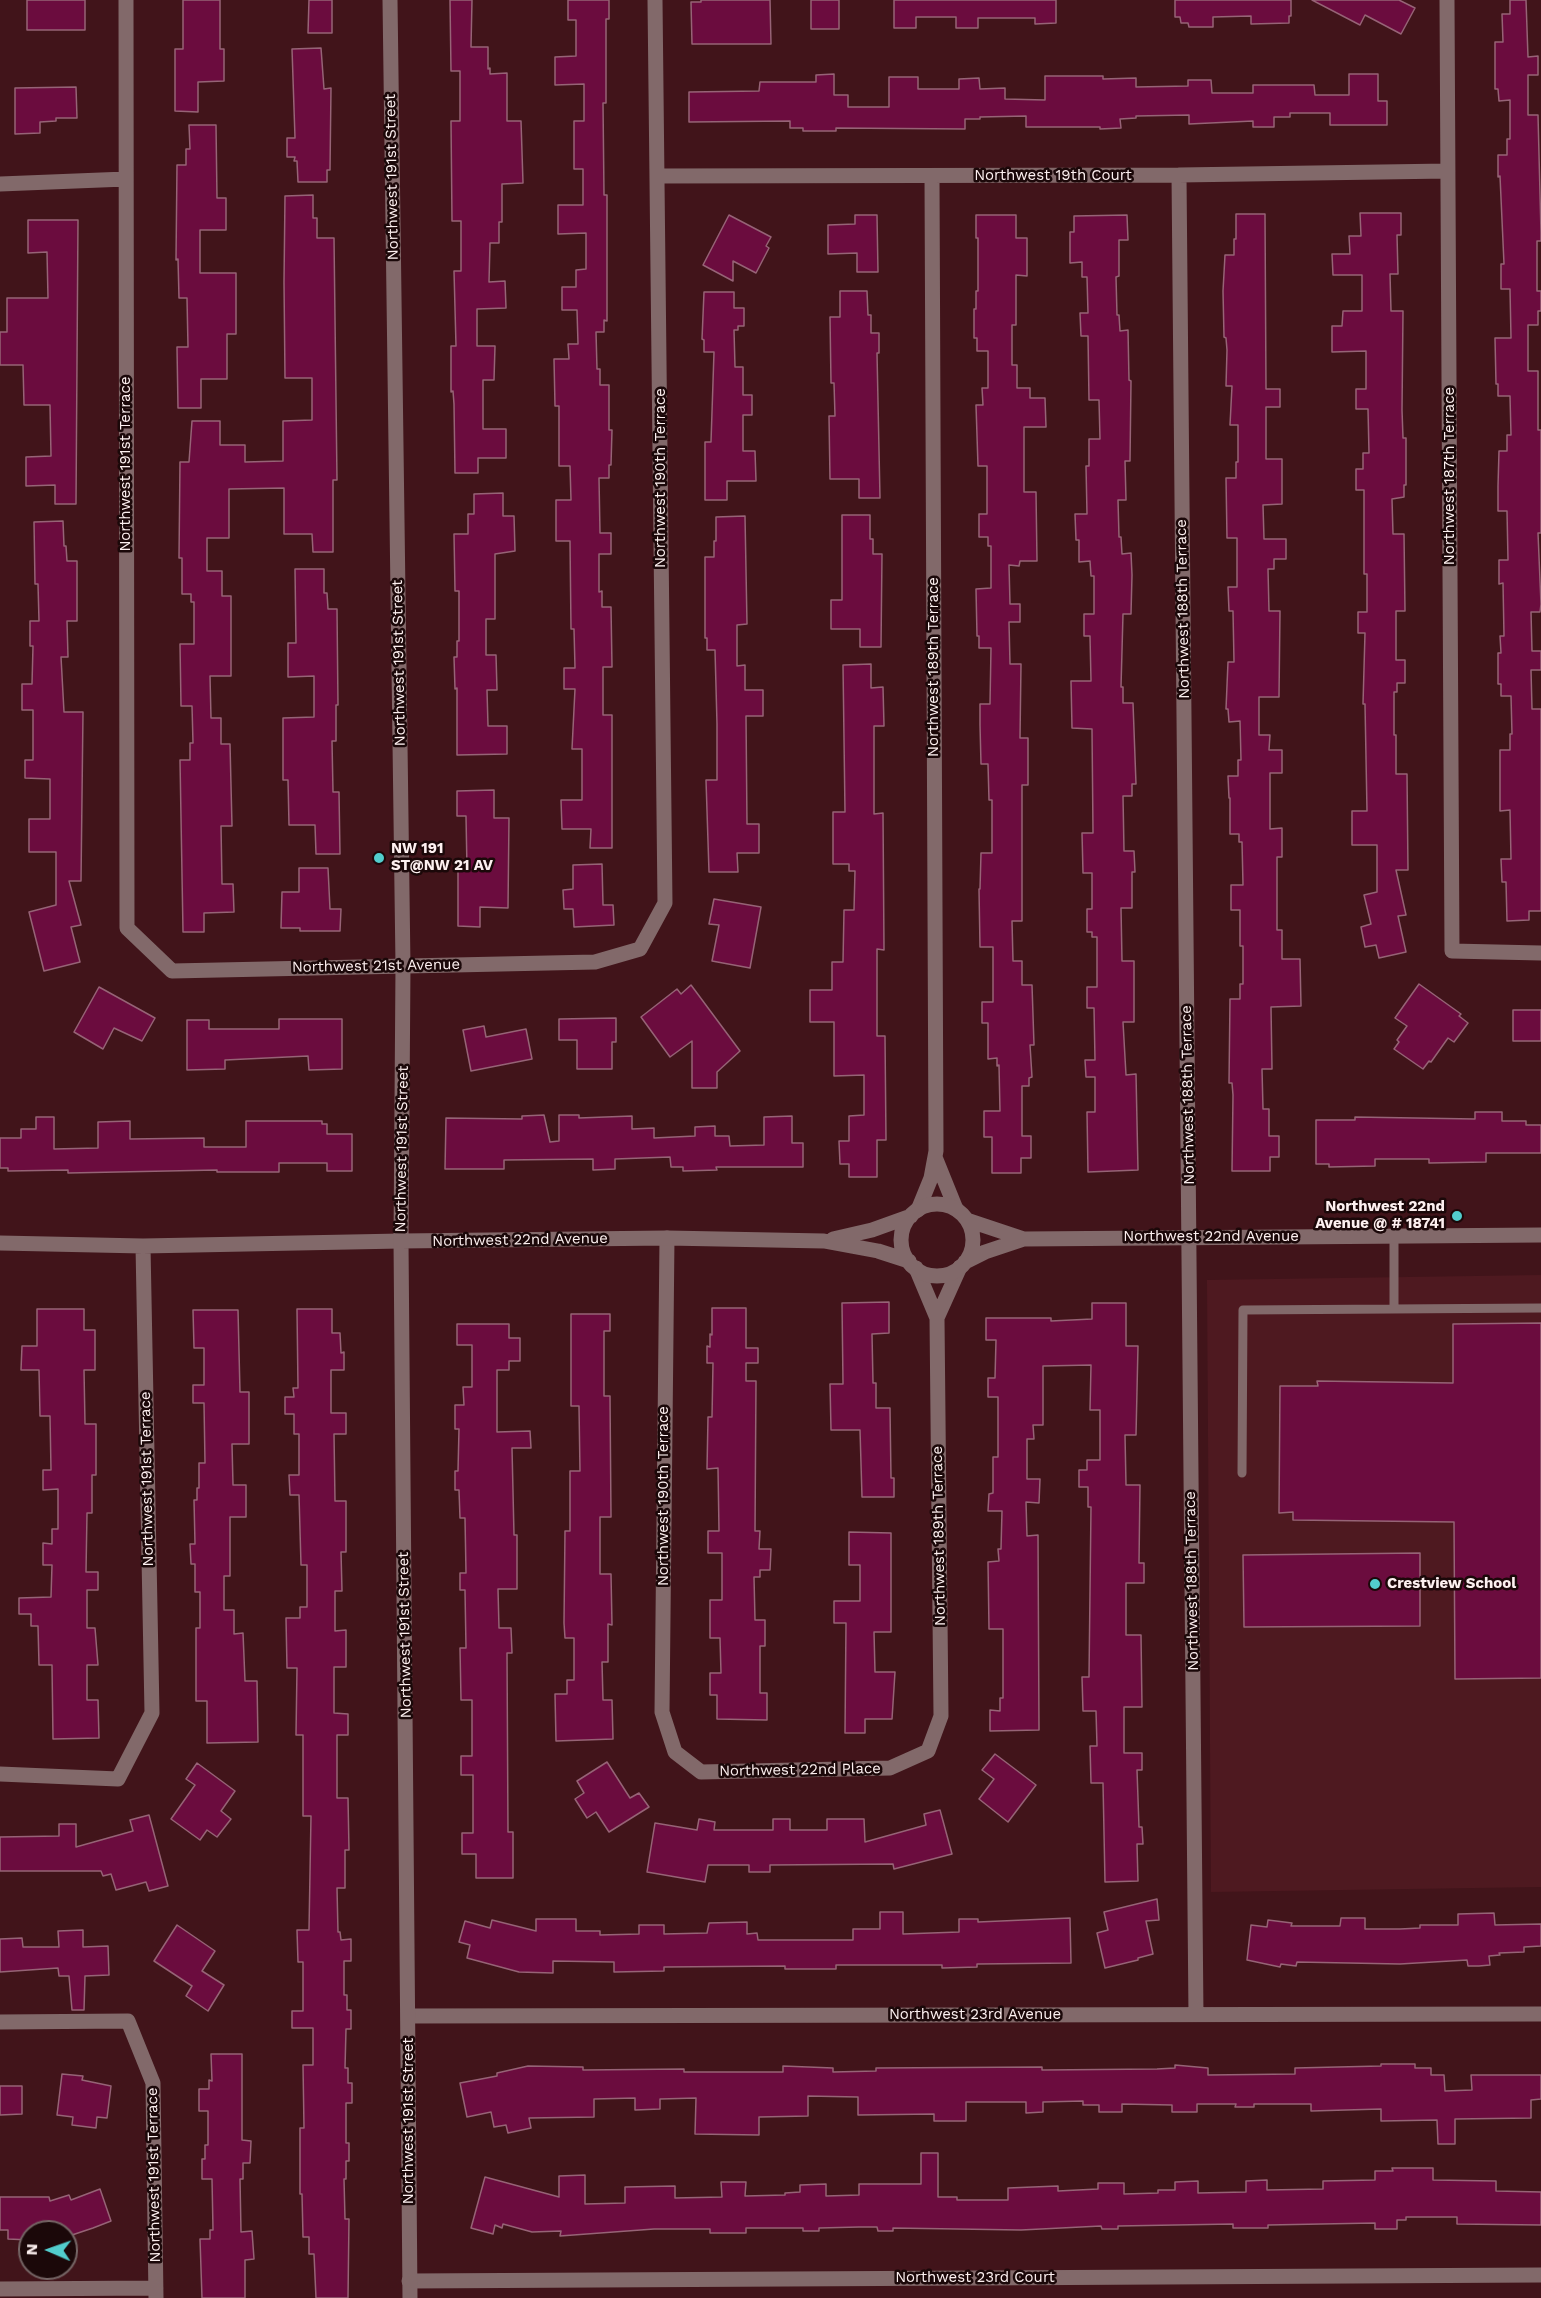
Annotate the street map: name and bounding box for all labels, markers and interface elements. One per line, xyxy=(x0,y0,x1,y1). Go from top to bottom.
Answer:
street label: Northwest 191st Street xyxy=(382,94,402,260)
street label: Northwest 19th Court xyxy=(974,167,1132,185)
street label: Northwest 191st Terrace xyxy=(117,376,135,552)
street label: Northwest 187th Terrace xyxy=(1441,387,1459,565)
street label: Northwest 190th Terrace xyxy=(652,388,670,568)
street label: Northwest 188th Terrace xyxy=(1172,519,1194,699)
street label: Northwest 189th Terrace xyxy=(925,577,943,757)
street label: Northwest 191st Street xyxy=(389,580,409,746)
place label: NW 191 ST@NW 21 AV xyxy=(391,840,493,875)
marker: NW 191 ST@NW 21 AV xyxy=(372,851,386,865)
street label: Northwest 21st Avenue xyxy=(292,956,460,976)
street label: Northwest 188th Terrace xyxy=(1177,1005,1199,1185)
street label: Northwest 191st Street xyxy=(392,1066,412,1232)
place label: Northwest 22nd Avenue @ # 18741 xyxy=(1315,1198,1445,1233)
marker: Northwest 22nd Avenue @ # 18741 xyxy=(1450,1209,1464,1223)
street label: Northwest 22nd Avenue xyxy=(1123,1228,1299,1246)
street label: Northwest 22nd Avenue xyxy=(432,1229,608,1251)
street label: Northwest 191st Terrace xyxy=(136,1391,158,1567)
street label: Northwest 190th Terrace xyxy=(655,1406,673,1586)
street label: Northwest 189th Terrace xyxy=(928,1446,950,1626)
street label: Northwest 188th Terrace xyxy=(1181,1491,1203,1671)
street label: Northwest 191st Street xyxy=(395,1552,415,1718)
place label: Crestview School xyxy=(1387,1575,1516,1593)
marker: Crestview School xyxy=(1368,1577,1382,1591)
street label: Northwest 22nd Place xyxy=(719,1760,881,1780)
street label: Northwest 23rd Avenue xyxy=(889,2006,1061,2024)
street label: Northwest 191st Street xyxy=(400,2038,418,2204)
street label: Northwest 191st Terrace xyxy=(143,2087,165,2263)
north arrow xyxy=(18,2220,78,2280)
text: N xyxy=(22,2243,41,2256)
street label: Northwest 23rd Court xyxy=(895,2269,1055,2287)

